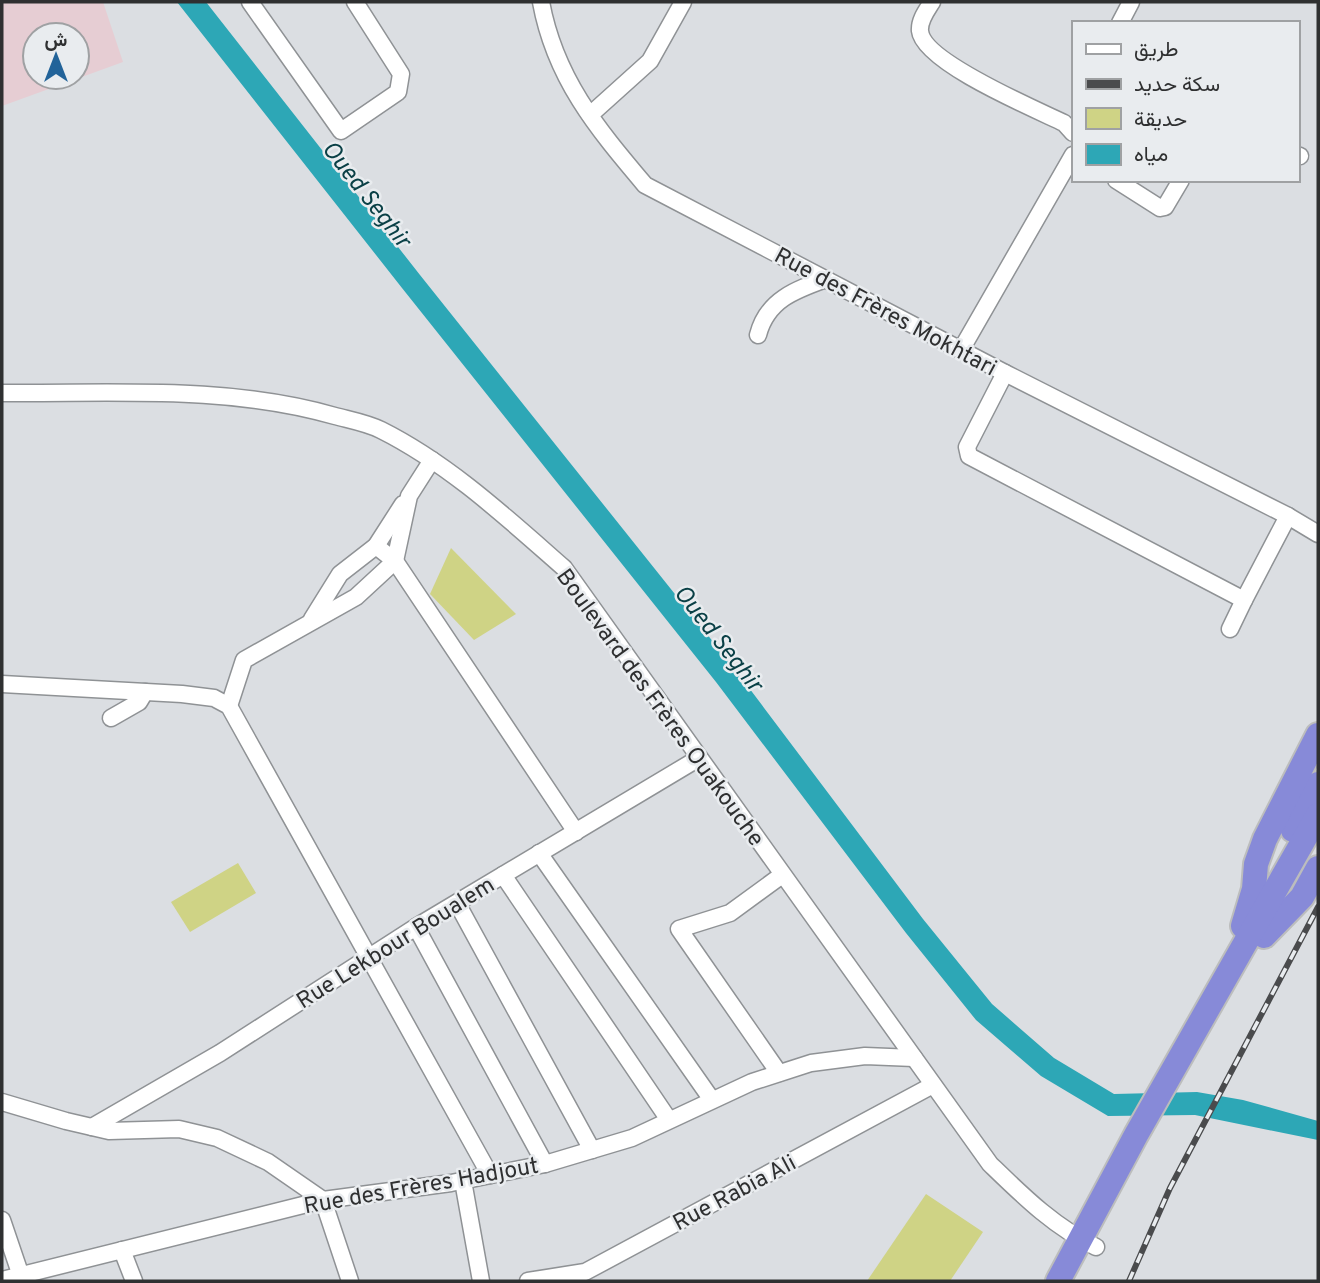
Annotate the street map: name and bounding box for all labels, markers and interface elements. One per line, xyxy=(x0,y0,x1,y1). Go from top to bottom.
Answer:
north arrow xyxy=(21,21,91,91)
legend xyxy=(1072,21,1299,182)
text: ش xyxy=(45,29,68,53)
text: طريق xyxy=(1134,37,1179,64)
text: سكة حديد xyxy=(1134,72,1220,99)
text: حديقة xyxy=(1134,107,1187,134)
water label: Oued Seghir xyxy=(314,136,418,256)
text: مياه xyxy=(1134,142,1168,169)
street label: Rue des Frères Mokhtari xyxy=(769,242,1001,384)
street label: Boulevard des Frères Ouakouche xyxy=(548,564,770,853)
water label: Oued Seghir xyxy=(666,580,770,700)
street label: Rue Lekbour Boualem xyxy=(292,871,501,1017)
street label: Rue Rabia Ali xyxy=(669,1150,802,1239)
street label: Rue des Frères Hadjout xyxy=(302,1153,541,1222)

